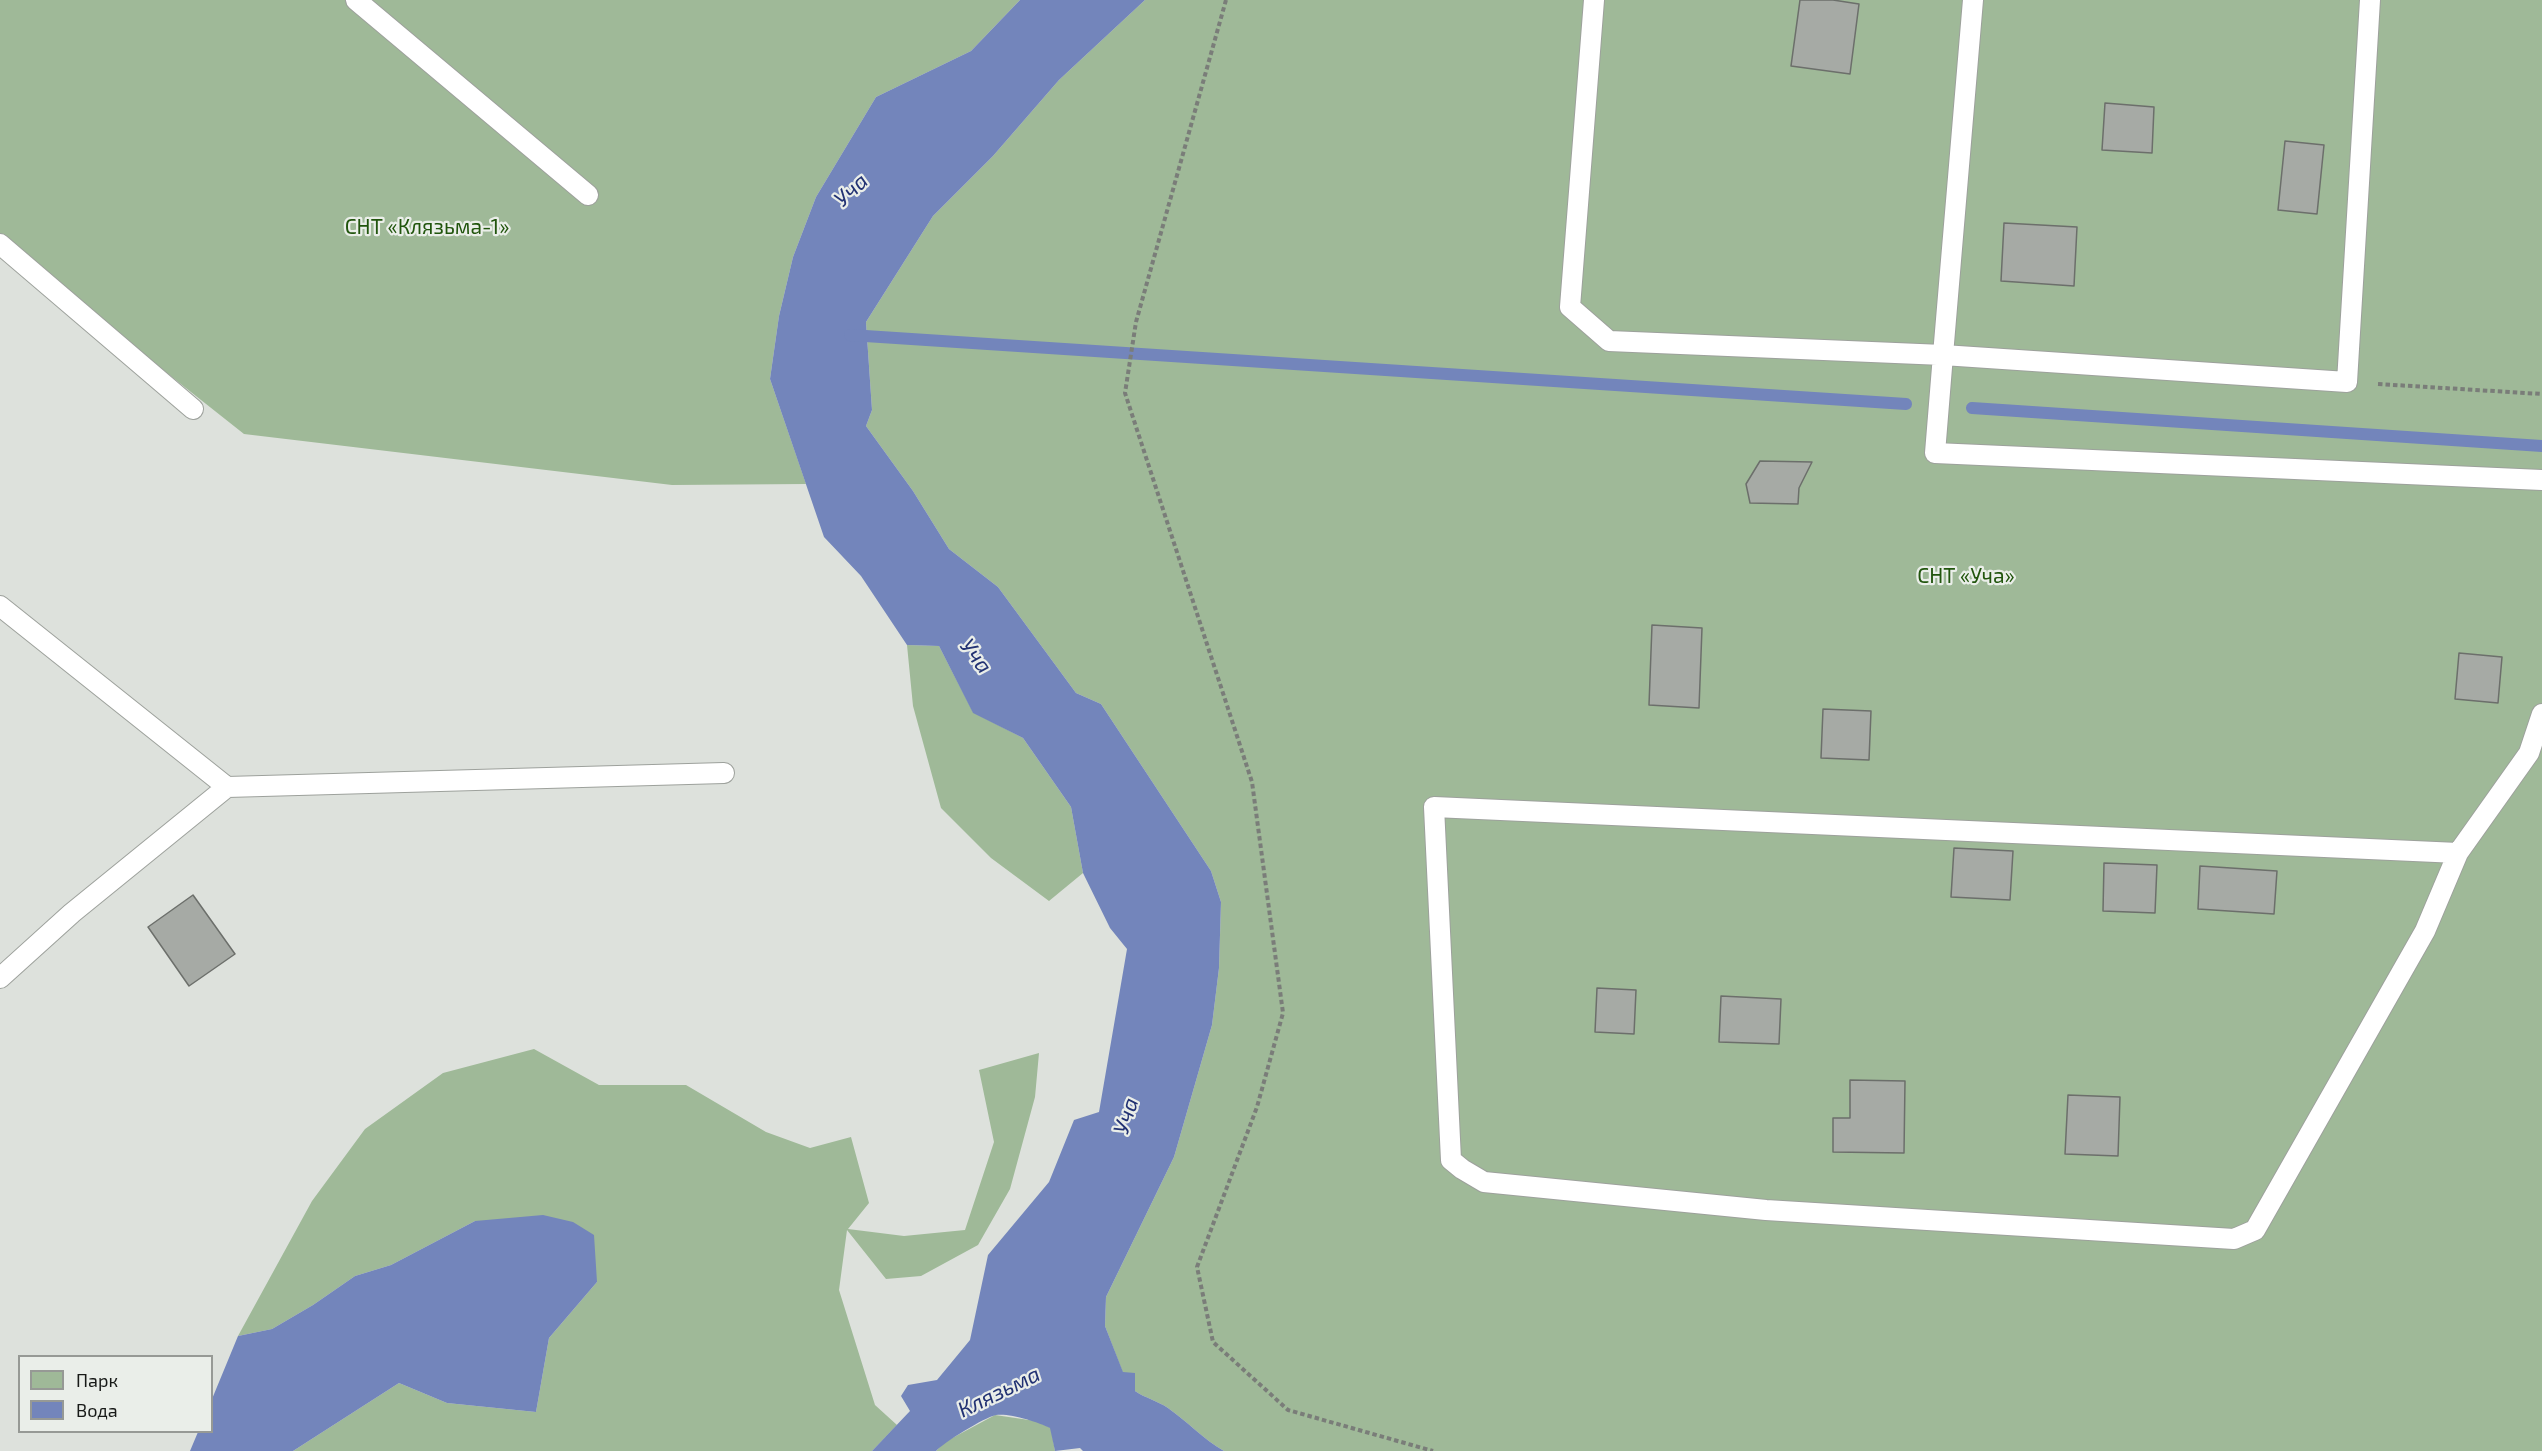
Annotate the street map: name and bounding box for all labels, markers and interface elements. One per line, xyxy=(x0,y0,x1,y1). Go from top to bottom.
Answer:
water label: Уча xyxy=(829,168,873,212)
park label: СНТ «Клязьма-1» xyxy=(345,214,509,240)
park label: СНТ «Уча» xyxy=(1917,563,2015,589)
water label: Уча xyxy=(954,633,998,679)
water label: Уча xyxy=(1108,1094,1144,1138)
legend xyxy=(18,1355,213,1433)
water label: Клязьма xyxy=(953,1361,1045,1423)
text: Парк xyxy=(76,1369,118,1391)
text: Вода xyxy=(76,1399,118,1421)

